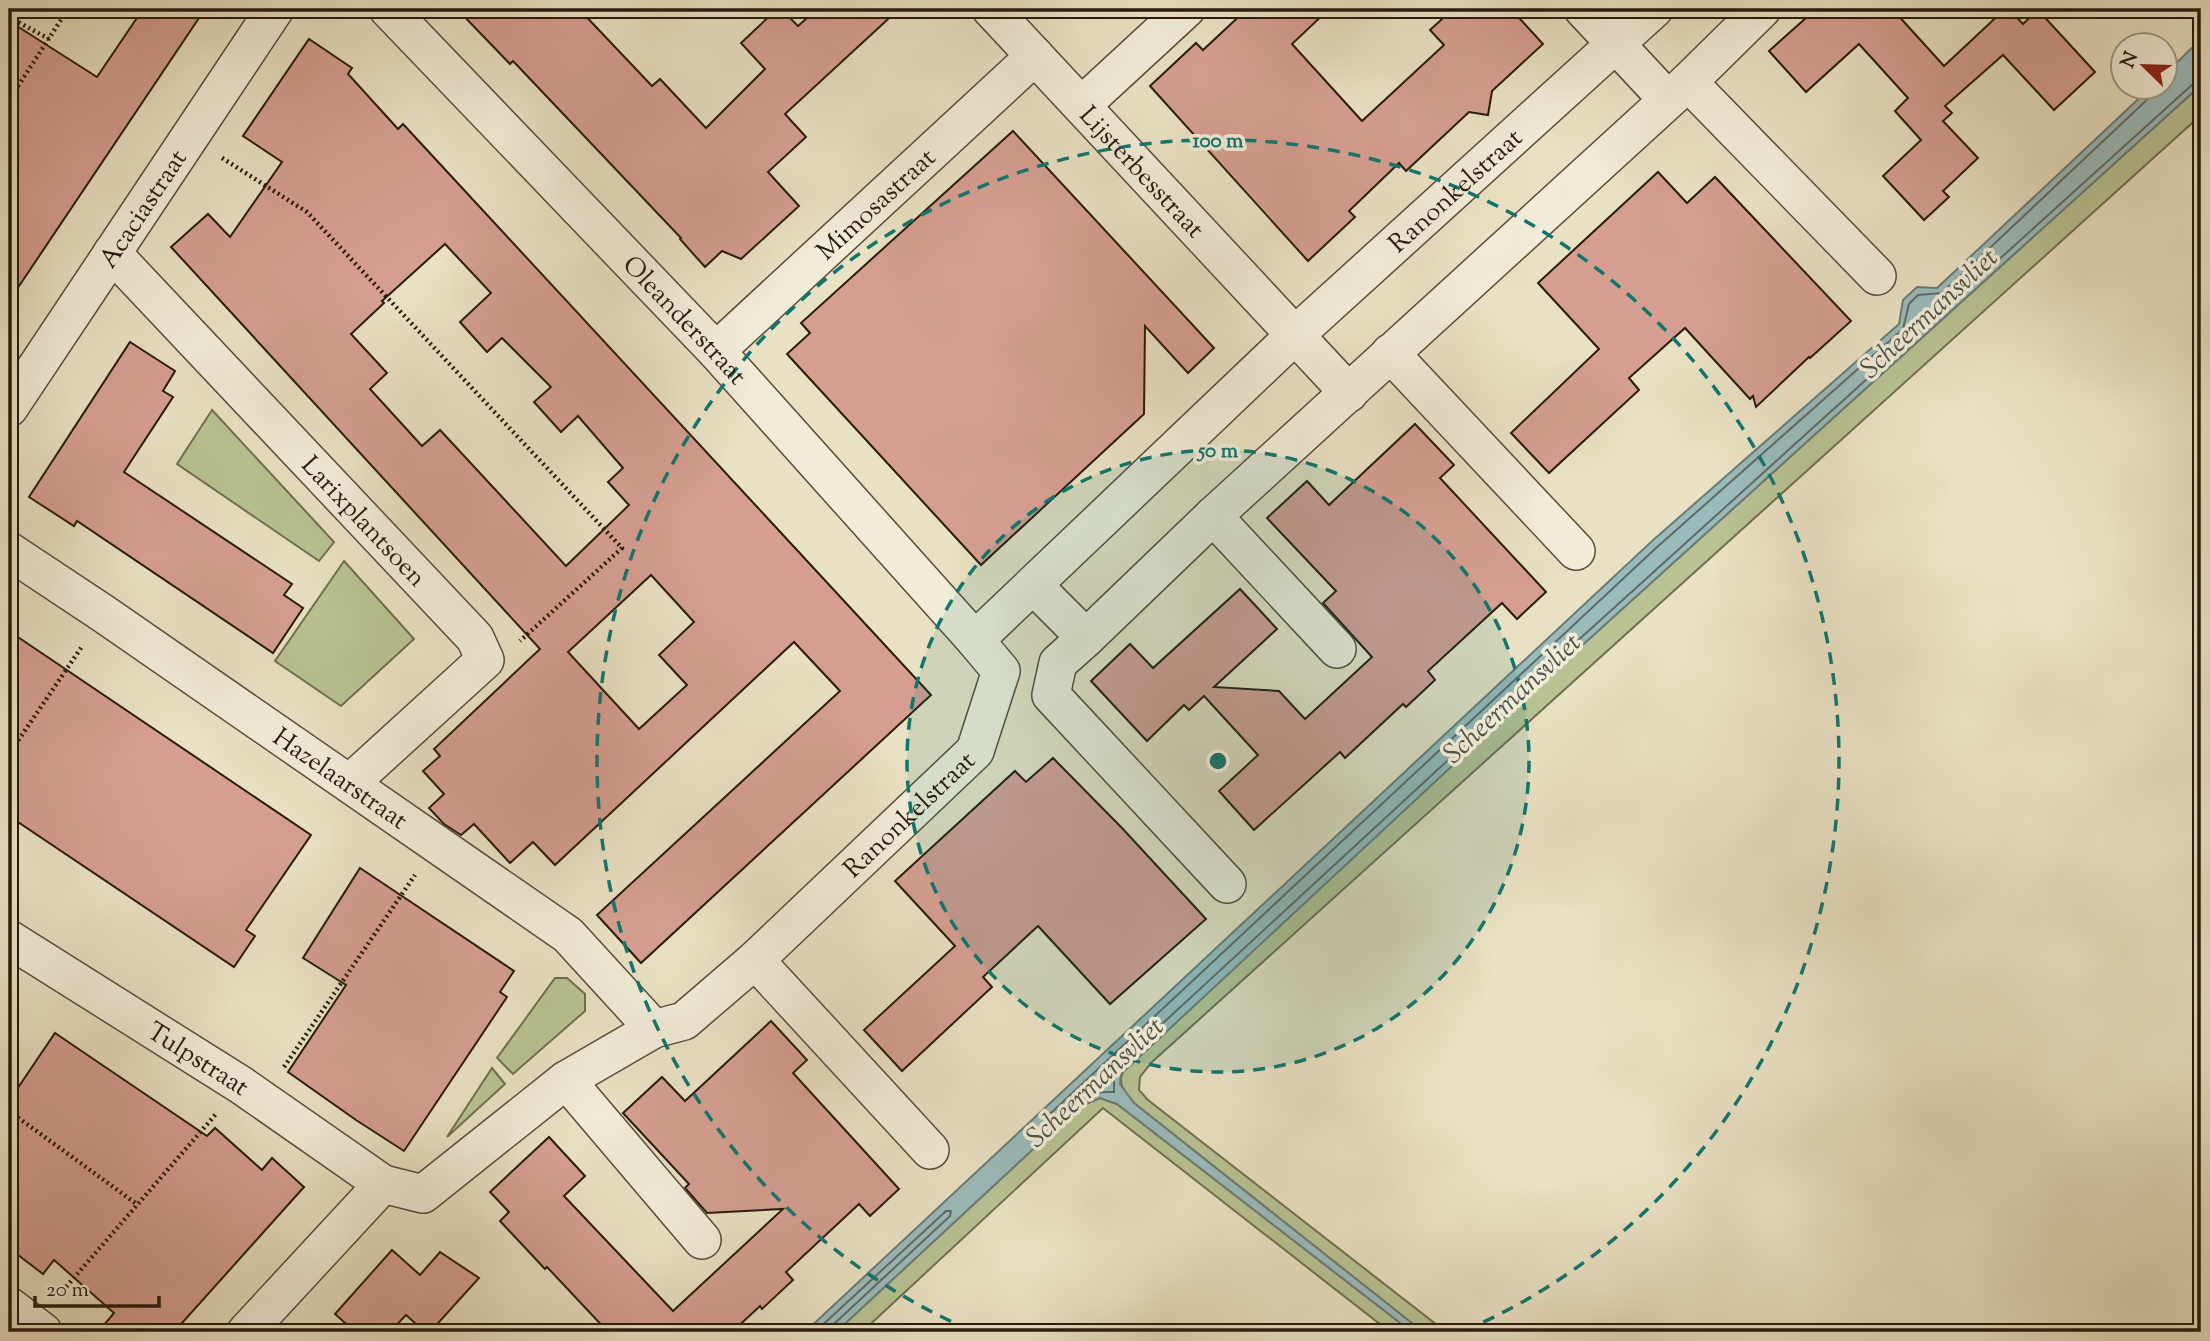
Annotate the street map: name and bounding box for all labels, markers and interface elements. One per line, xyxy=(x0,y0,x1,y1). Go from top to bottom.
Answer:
north arrow xyxy=(2108,32,2178,102)
text: N xyxy=(2115,48,2146,73)
street label: Lijsterbesstraat xyxy=(1069,99,1212,248)
street label: Ranonkelstraat xyxy=(1381,121,1532,263)
text: 100 m xyxy=(1193,127,1244,157)
street label: Mimosastraat xyxy=(809,141,945,270)
street label: Acaciastraat xyxy=(91,143,197,277)
water label: Scheermansvliet xyxy=(1852,239,2008,389)
street label: Oleanderstraat xyxy=(613,248,754,394)
text: 50 m xyxy=(1196,437,1239,467)
street label: Larixplantsoen xyxy=(292,449,434,596)
water label: Scheermansvliet xyxy=(1435,624,1591,774)
street label: Hazelaarstraat xyxy=(265,720,414,840)
street label: Ranonkelstraat xyxy=(836,744,985,888)
centre of rings xyxy=(1206,749,1230,773)
water label: Scheermansvliet xyxy=(1018,1008,1174,1158)
street label: Tulpstraat xyxy=(139,1014,256,1106)
scale bar xyxy=(35,1264,159,1308)
text: 20 m xyxy=(46,1276,89,1306)

